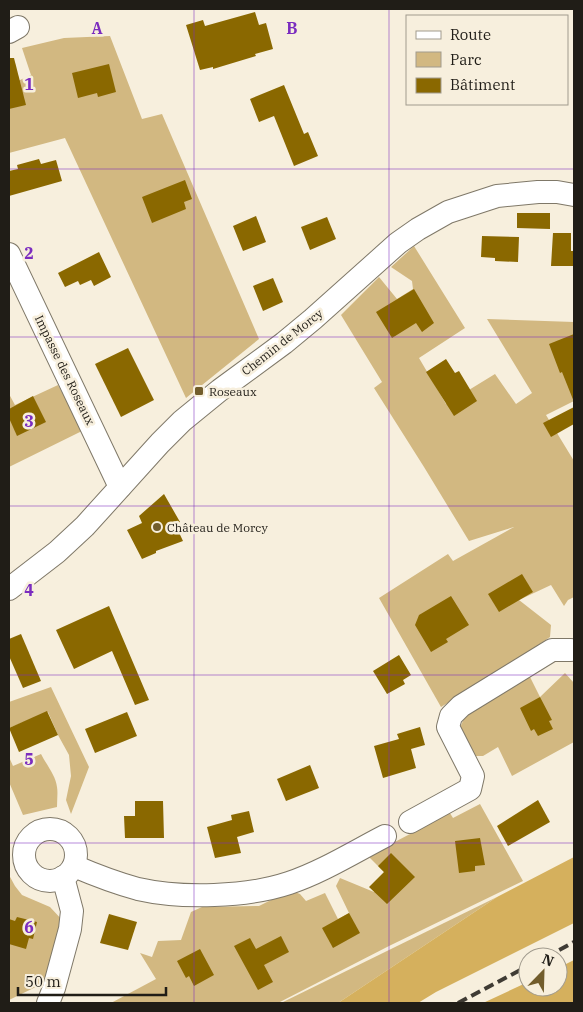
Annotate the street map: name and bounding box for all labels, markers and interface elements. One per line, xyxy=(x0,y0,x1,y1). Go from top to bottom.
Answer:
legend xyxy=(406,15,568,105)
text: A xyxy=(91,18,103,38)
text: B xyxy=(286,18,298,38)
text: Route xyxy=(450,25,491,44)
text: Parc xyxy=(450,50,482,69)
text: 1 xyxy=(24,74,34,94)
text: Bâtiment xyxy=(450,75,515,94)
text: 2 xyxy=(24,243,34,263)
street label: Chemin de Morcy xyxy=(238,305,326,378)
street label: Impasse des Roseaux xyxy=(32,313,98,428)
place label: Roseaux xyxy=(209,384,257,399)
marker: Roseaux xyxy=(193,385,205,397)
text: 3 xyxy=(24,411,34,431)
place label: Château de Morcy xyxy=(167,520,268,535)
marker: Château de Morcy xyxy=(151,521,163,533)
text: 4 xyxy=(24,580,34,600)
text: 5 xyxy=(24,749,34,769)
text: 6 xyxy=(24,917,34,937)
north arrow xyxy=(518,947,568,997)
text: N xyxy=(539,950,557,970)
scale bar xyxy=(18,964,165,996)
text: 50 m xyxy=(25,972,61,991)

